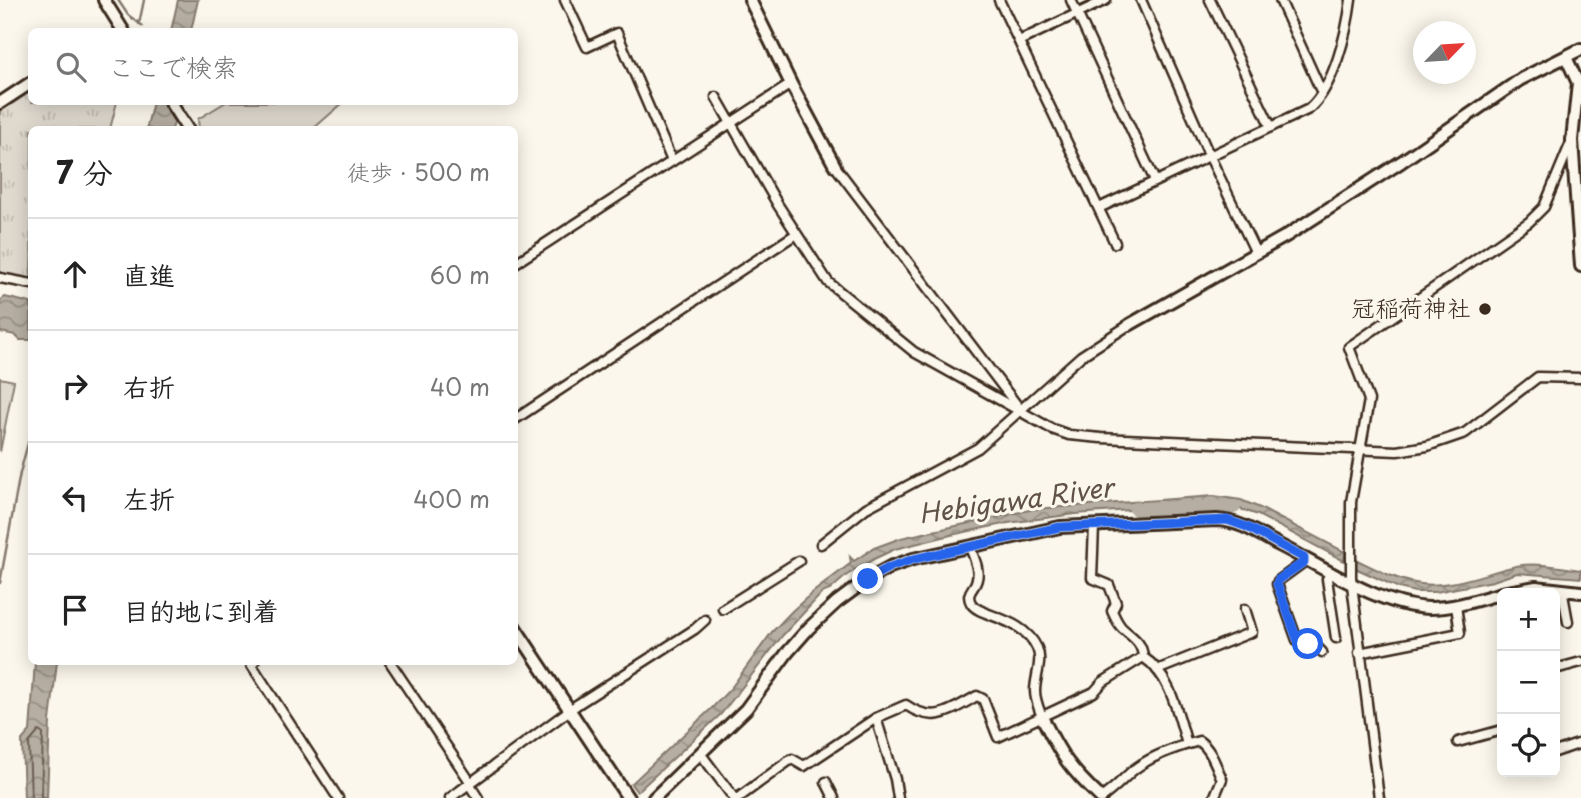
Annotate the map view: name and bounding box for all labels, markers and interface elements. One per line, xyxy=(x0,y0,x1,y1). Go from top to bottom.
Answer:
north arrow xyxy=(1413,21,1476,84)
search box xyxy=(28,28,518,105)
text: ここで検索 xyxy=(108,47,238,86)
icon: search xyxy=(52,48,90,86)
text: 7 分 xyxy=(56,149,113,194)
text: 徒歩 · 500 m xyxy=(347,154,490,189)
icon: ahead xyxy=(56,255,94,293)
text: 直進 xyxy=(123,255,175,294)
text: 60 m xyxy=(430,257,490,292)
place label: 冠稲荷神社 xyxy=(1351,289,1471,325)
marker: 冠稲荷神社 xyxy=(1477,301,1493,317)
icon: right xyxy=(56,367,94,405)
text: 右折 xyxy=(123,367,175,406)
text: 40 m xyxy=(430,369,490,404)
water label: Hebigawa River xyxy=(916,466,1119,532)
icon: left xyxy=(56,479,94,517)
text: 左折 xyxy=(123,479,175,518)
text: 400 m xyxy=(413,481,490,516)
route end xyxy=(852,563,883,594)
map controls xyxy=(1497,588,1560,777)
button: + xyxy=(1497,588,1560,651)
icon: arrive xyxy=(56,591,94,629)
text: 目的地に到着 xyxy=(123,591,279,630)
route start xyxy=(1292,628,1323,659)
button: − xyxy=(1497,651,1560,714)
button: locate xyxy=(1497,714,1560,777)

